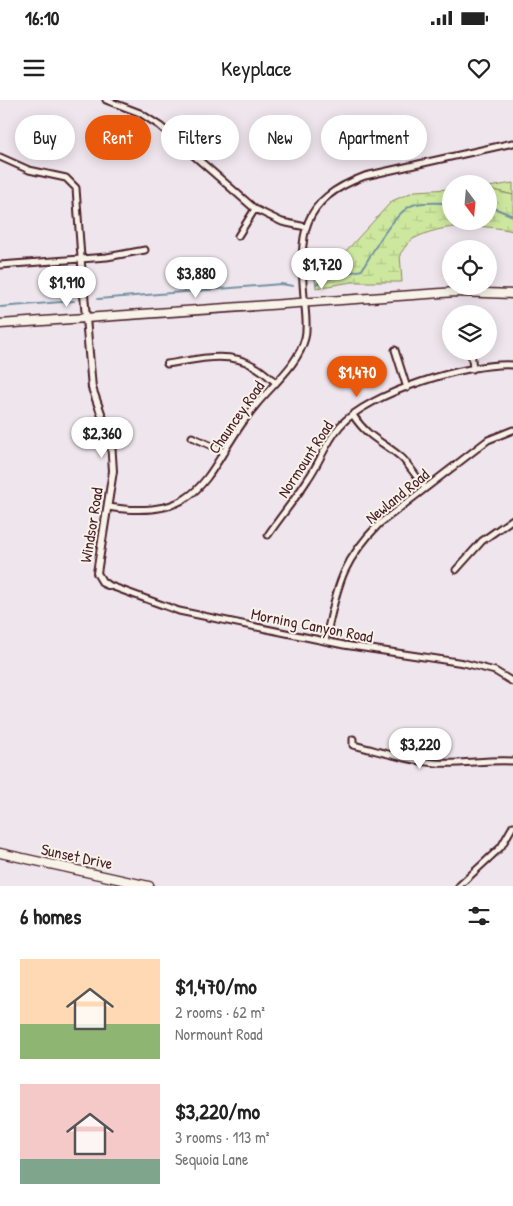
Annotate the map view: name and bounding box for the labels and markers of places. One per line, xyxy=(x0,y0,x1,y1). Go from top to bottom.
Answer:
pin: $1,720 xyxy=(281,248,363,290)
pin: $3,880 xyxy=(155,256,237,299)
pin: $1,910 xyxy=(26,266,108,308)
pin: $1,470 xyxy=(316,356,398,398)
pin: $2,360 xyxy=(61,416,143,459)
pin: $3,220 xyxy=(379,728,461,770)

